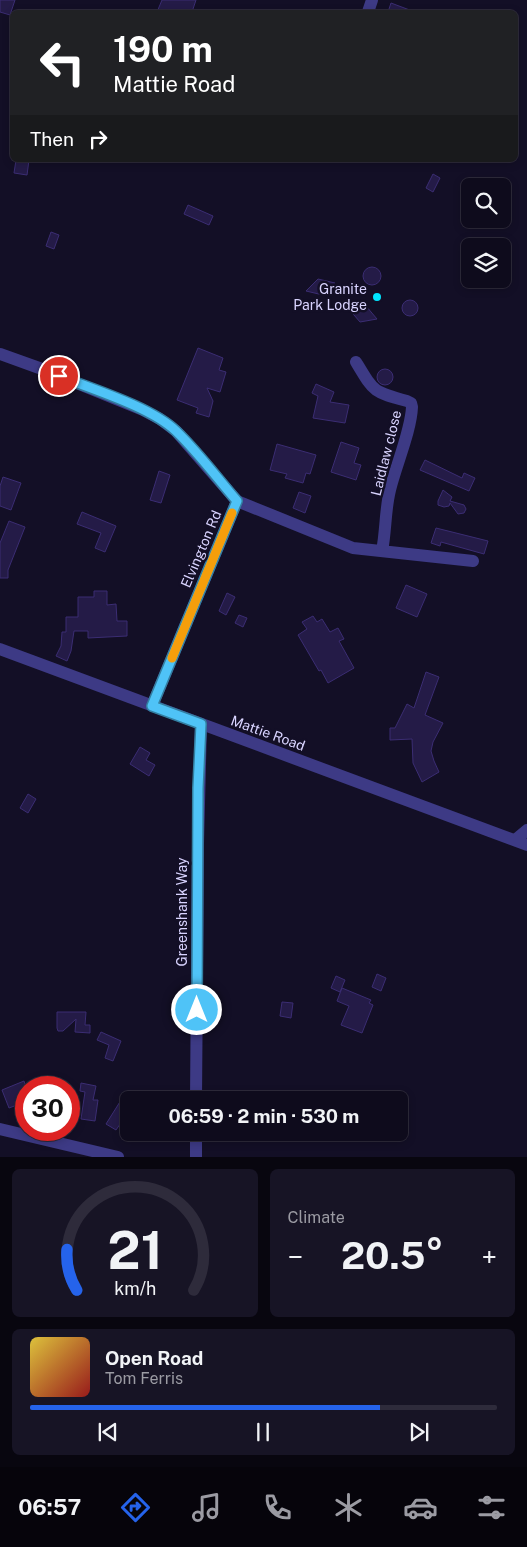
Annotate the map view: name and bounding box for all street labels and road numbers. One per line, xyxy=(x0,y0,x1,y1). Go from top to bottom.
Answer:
street label: Laidlaw close xyxy=(368,409,404,497)
street label: Elvington Rd xyxy=(178,508,224,590)
street label: Mattie Road xyxy=(229,712,307,754)
street label: Greenshank Way xyxy=(174,857,190,967)

